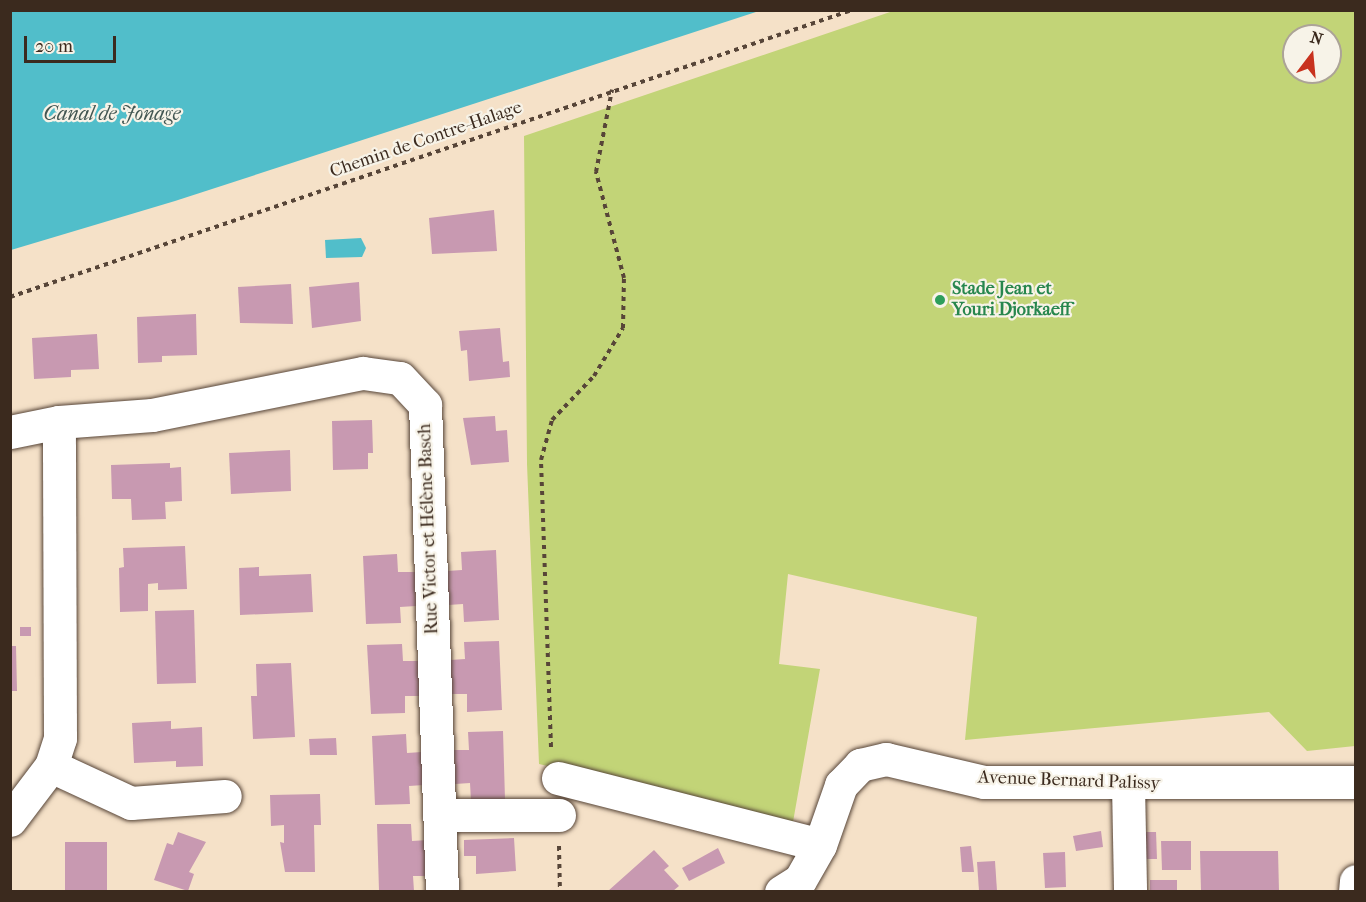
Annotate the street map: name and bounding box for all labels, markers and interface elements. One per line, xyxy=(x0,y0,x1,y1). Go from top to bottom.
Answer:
scale bar xyxy=(27,24,118,62)
north arrow xyxy=(1282,24,1342,84)
text: N xyxy=(1308,27,1325,49)
text: 20 m xyxy=(35,36,73,57)
street label: Chemin de Contre-Halage xyxy=(327,97,525,183)
water label: Canal de Jonage xyxy=(43,101,181,125)
place label: Stade Jean et Youri Djorkaeff xyxy=(952,279,1070,322)
marker: Stade Jean et Youri Djorkaeff xyxy=(933,293,947,307)
street label: Rue Victor et Hélène Basch xyxy=(415,423,443,635)
street label: Avenue Bernard Palissy xyxy=(978,767,1160,795)

